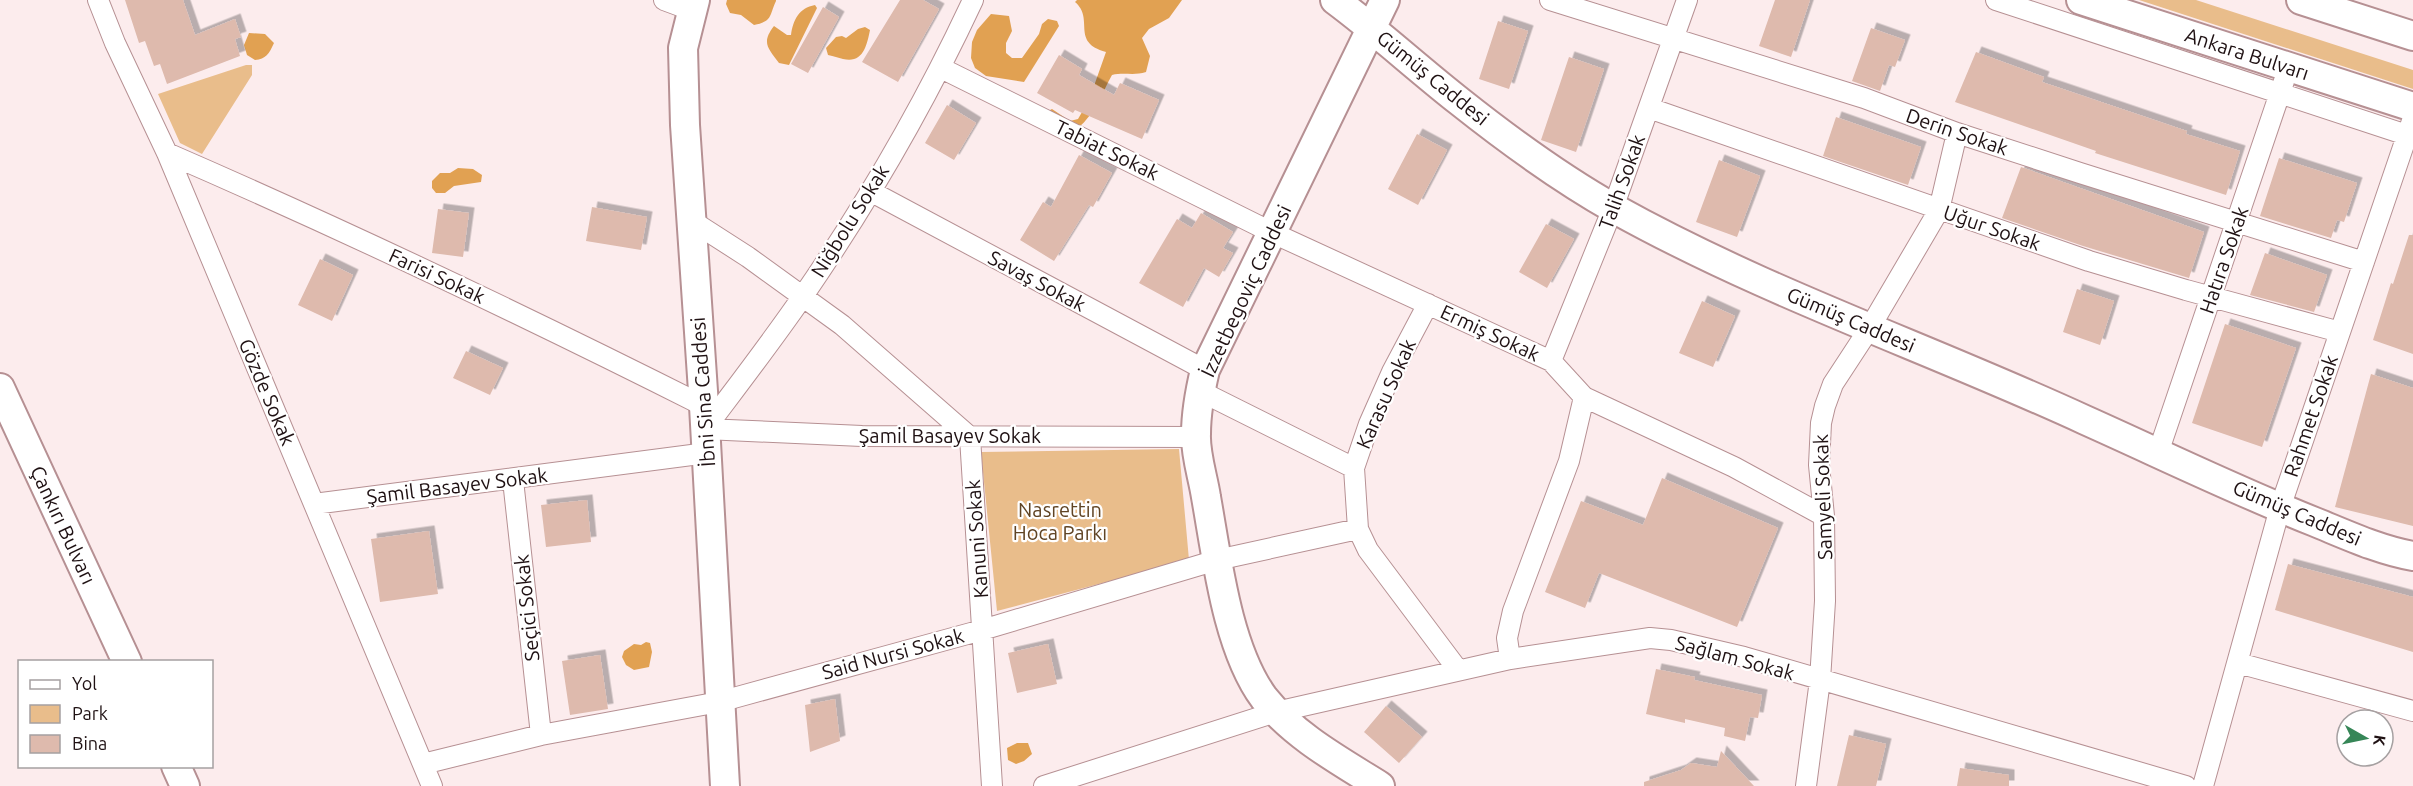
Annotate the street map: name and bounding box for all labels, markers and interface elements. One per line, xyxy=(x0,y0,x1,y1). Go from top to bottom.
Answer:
street label: Ankara Bulvarı xyxy=(2182,23,2312,84)
street label: Gümüş Caddesi xyxy=(1373,26,1494,130)
street label: Derin Sokak xyxy=(1903,103,2011,160)
street label: Tabiat Sokak xyxy=(1052,115,1163,185)
street label: Talih Sokak xyxy=(1594,131,1649,232)
street label: Niğbolu Sokak xyxy=(806,160,893,281)
street label: Uğur Sokak xyxy=(1940,200,2044,255)
street label: İzzetbegoviç Caddesi xyxy=(1196,201,1296,380)
street label: Hatıra Sokak xyxy=(2194,203,2253,317)
street label: Farisi Sokak xyxy=(386,243,489,308)
street label: Savaş Sokak xyxy=(985,245,1090,316)
street label: Gümüş Caddesi xyxy=(1784,282,1919,357)
street label: Ermiş Sokak xyxy=(1437,300,1543,366)
street label: İbni Sina Caddesi xyxy=(686,316,719,468)
street label: Gözde Sokak xyxy=(235,335,300,449)
street label: Karasu Sokak xyxy=(1351,335,1420,452)
street label: Rahmet Sokak xyxy=(2279,352,2342,480)
street label: Şamil Basayev Sokak xyxy=(859,424,1041,447)
street label: Samyeli Sokak xyxy=(1809,434,1836,560)
street label: Çankırı Bulvarı xyxy=(26,462,101,588)
street label: Şamil Basayev Sokak xyxy=(365,463,549,508)
street label: Gümüş Caddesi xyxy=(2230,475,2365,550)
street label: Kanuni Sokak xyxy=(961,479,992,599)
park label: Nasrettin Hoca Parkı xyxy=(1013,498,1107,544)
street label: Seçici Sokak xyxy=(509,554,544,662)
street label: Said Nursi Sokak xyxy=(819,624,966,684)
street label: Sağlam Sokak xyxy=(1673,631,1797,684)
legend xyxy=(18,660,213,768)
text: Yol xyxy=(72,673,97,693)
text: Park xyxy=(72,703,108,723)
north arrow xyxy=(2335,708,2395,768)
text: Bina xyxy=(72,733,107,753)
text: K xyxy=(2370,734,2390,747)

